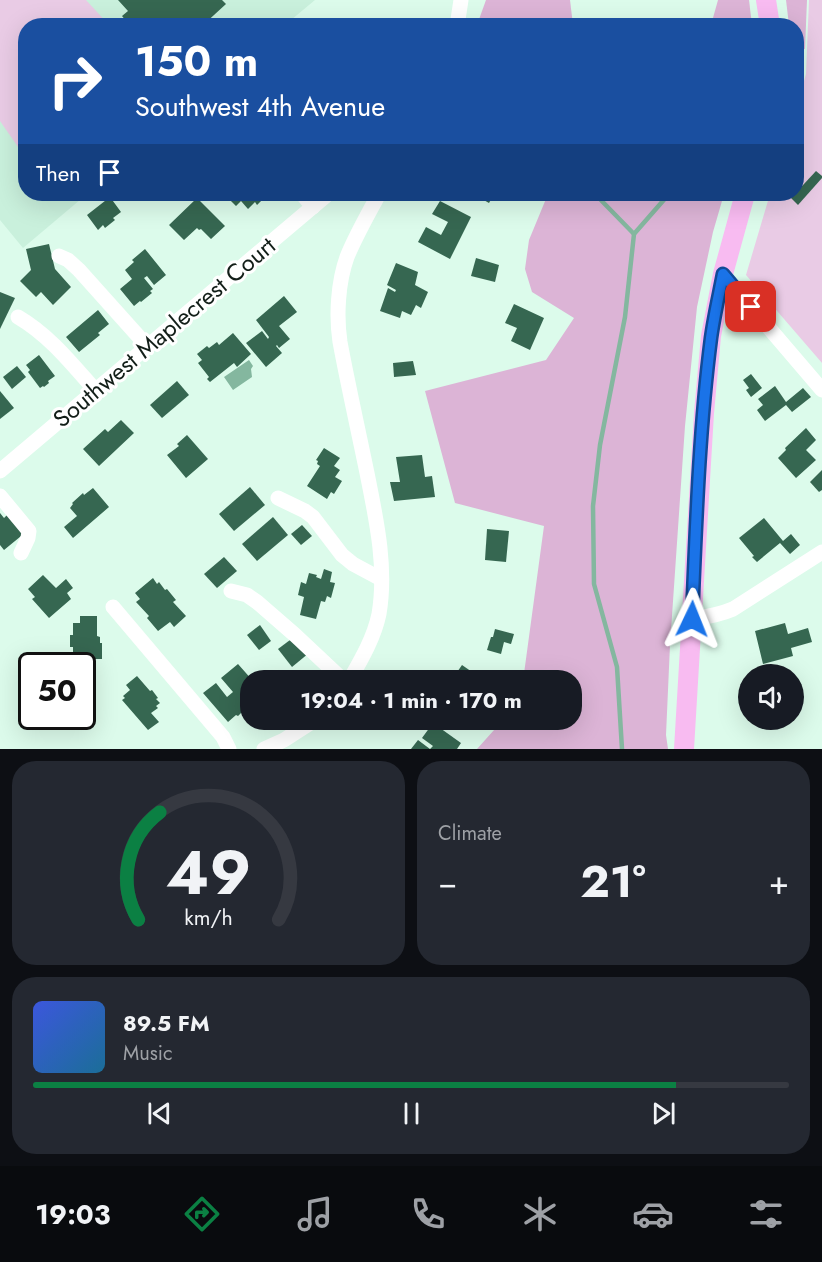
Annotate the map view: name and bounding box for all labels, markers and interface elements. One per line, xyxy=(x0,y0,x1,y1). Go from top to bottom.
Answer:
text: 150 m xyxy=(135,31,258,92)
icon: right xyxy=(36,42,114,120)
text: Southwest 4th Avenue xyxy=(135,87,385,126)
icon: arrive xyxy=(93,156,126,189)
text: Then xyxy=(36,157,81,189)
street label: Southwest Maplecrest Court xyxy=(45,228,283,436)
pin xyxy=(725,281,776,332)
icon: arrive xyxy=(734,290,767,323)
position arrow xyxy=(660,587,724,651)
speed limit sign: 50 xyxy=(18,652,96,730)
map controls xyxy=(738,664,804,730)
button: sound xyxy=(738,664,804,730)
text: 19:04 · 1 min · 170 m xyxy=(300,684,522,716)
text: Climate xyxy=(438,819,502,848)
text: 49 xyxy=(166,827,251,917)
text: 21° xyxy=(580,849,646,914)
text: − xyxy=(438,859,457,906)
text: + xyxy=(769,859,789,906)
text: km/h xyxy=(184,902,233,933)
text: 89.5 FM xyxy=(123,1007,210,1039)
text: Music xyxy=(123,1039,173,1068)
icon: previous xyxy=(143,1097,176,1130)
icon: pause xyxy=(395,1097,428,1130)
icon: next xyxy=(647,1097,680,1130)
icon: directions xyxy=(181,1193,223,1235)
icon: music xyxy=(294,1193,336,1235)
icon: phone xyxy=(407,1193,449,1235)
icon: climate xyxy=(519,1193,561,1235)
icon: car xyxy=(632,1193,674,1235)
icon: filters xyxy=(745,1193,787,1235)
text: 19:03 xyxy=(35,1195,111,1234)

